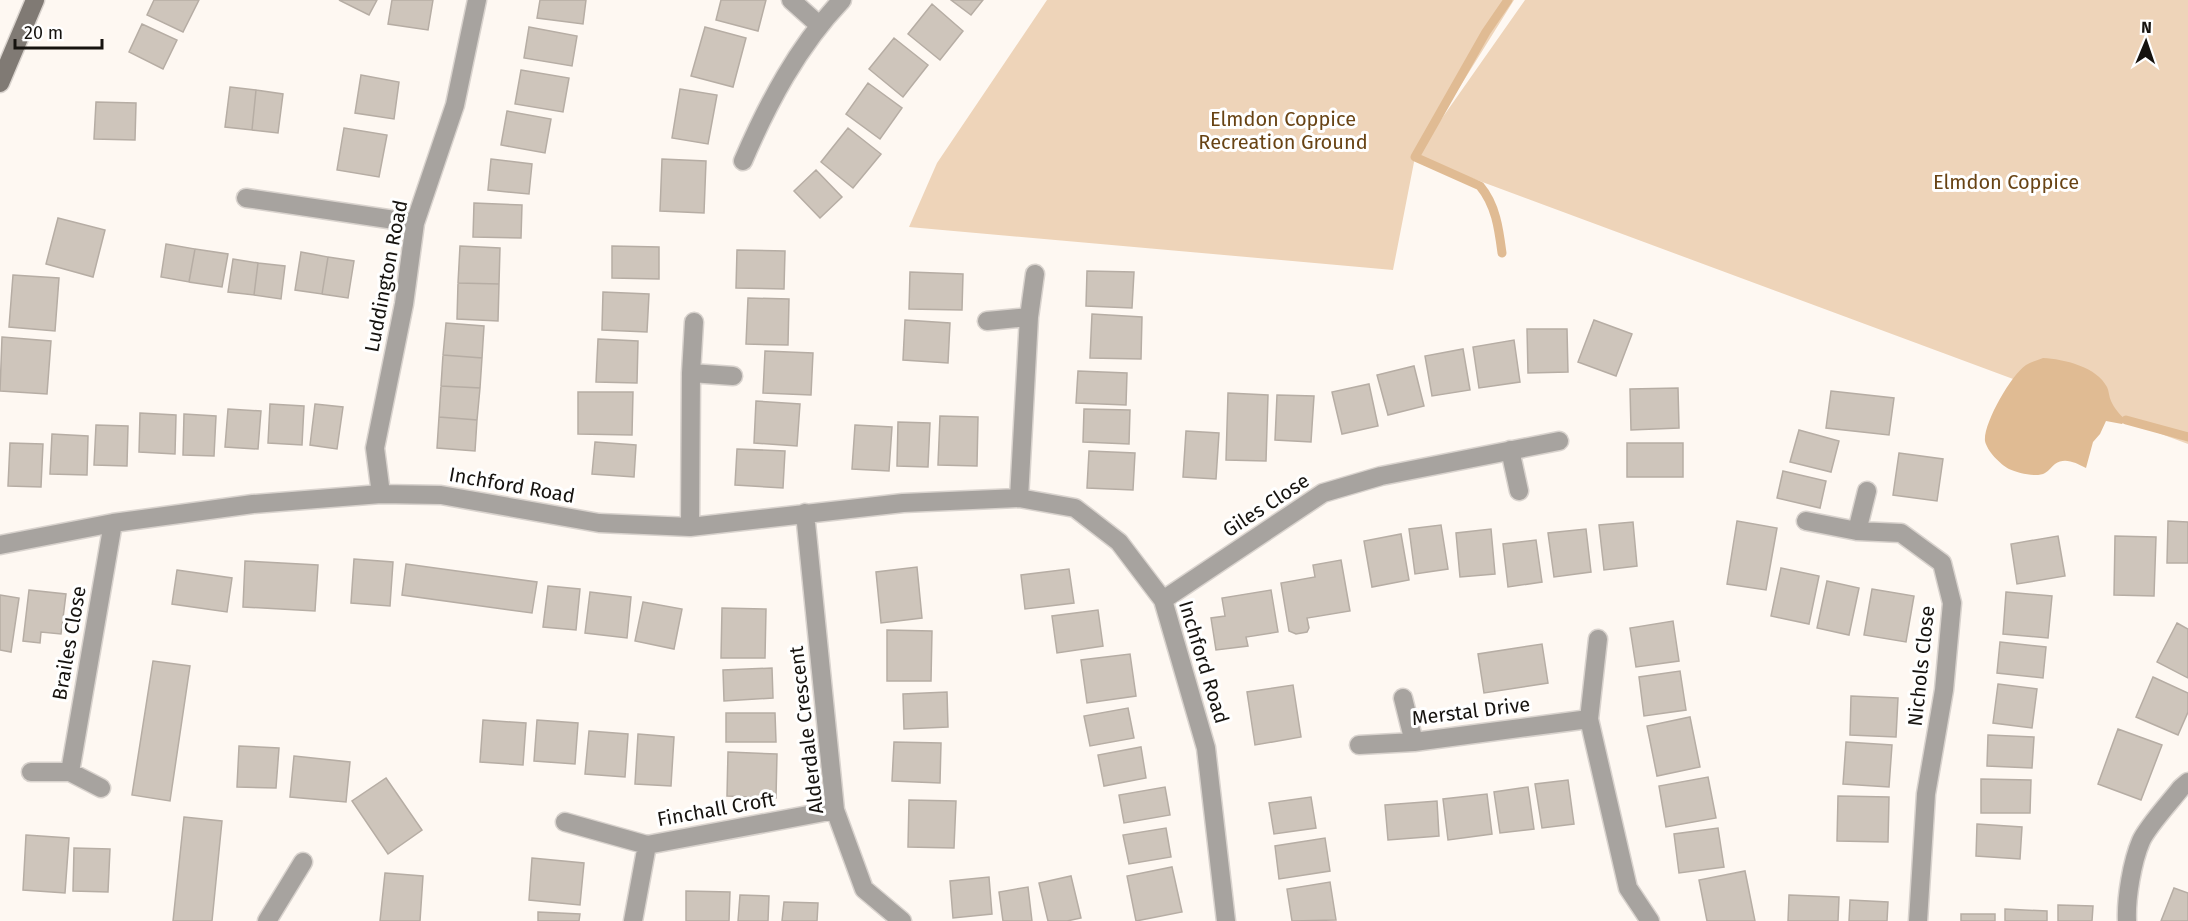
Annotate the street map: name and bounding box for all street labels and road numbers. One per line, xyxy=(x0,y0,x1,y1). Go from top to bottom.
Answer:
street label: Luddington Road xyxy=(359,198,413,354)
street label: Inchford Road xyxy=(447,462,577,508)
street label: Giles Close xyxy=(1218,468,1314,542)
street label: Brailes Close xyxy=(47,584,91,702)
street label: Inchford Road xyxy=(1174,597,1234,727)
street label: Nichols Close xyxy=(1903,604,1939,728)
street label: Alderdale Crescent xyxy=(784,644,828,815)
street label: Merstal Drive xyxy=(1410,692,1532,730)
street label: Finchall Croft xyxy=(655,787,777,831)

